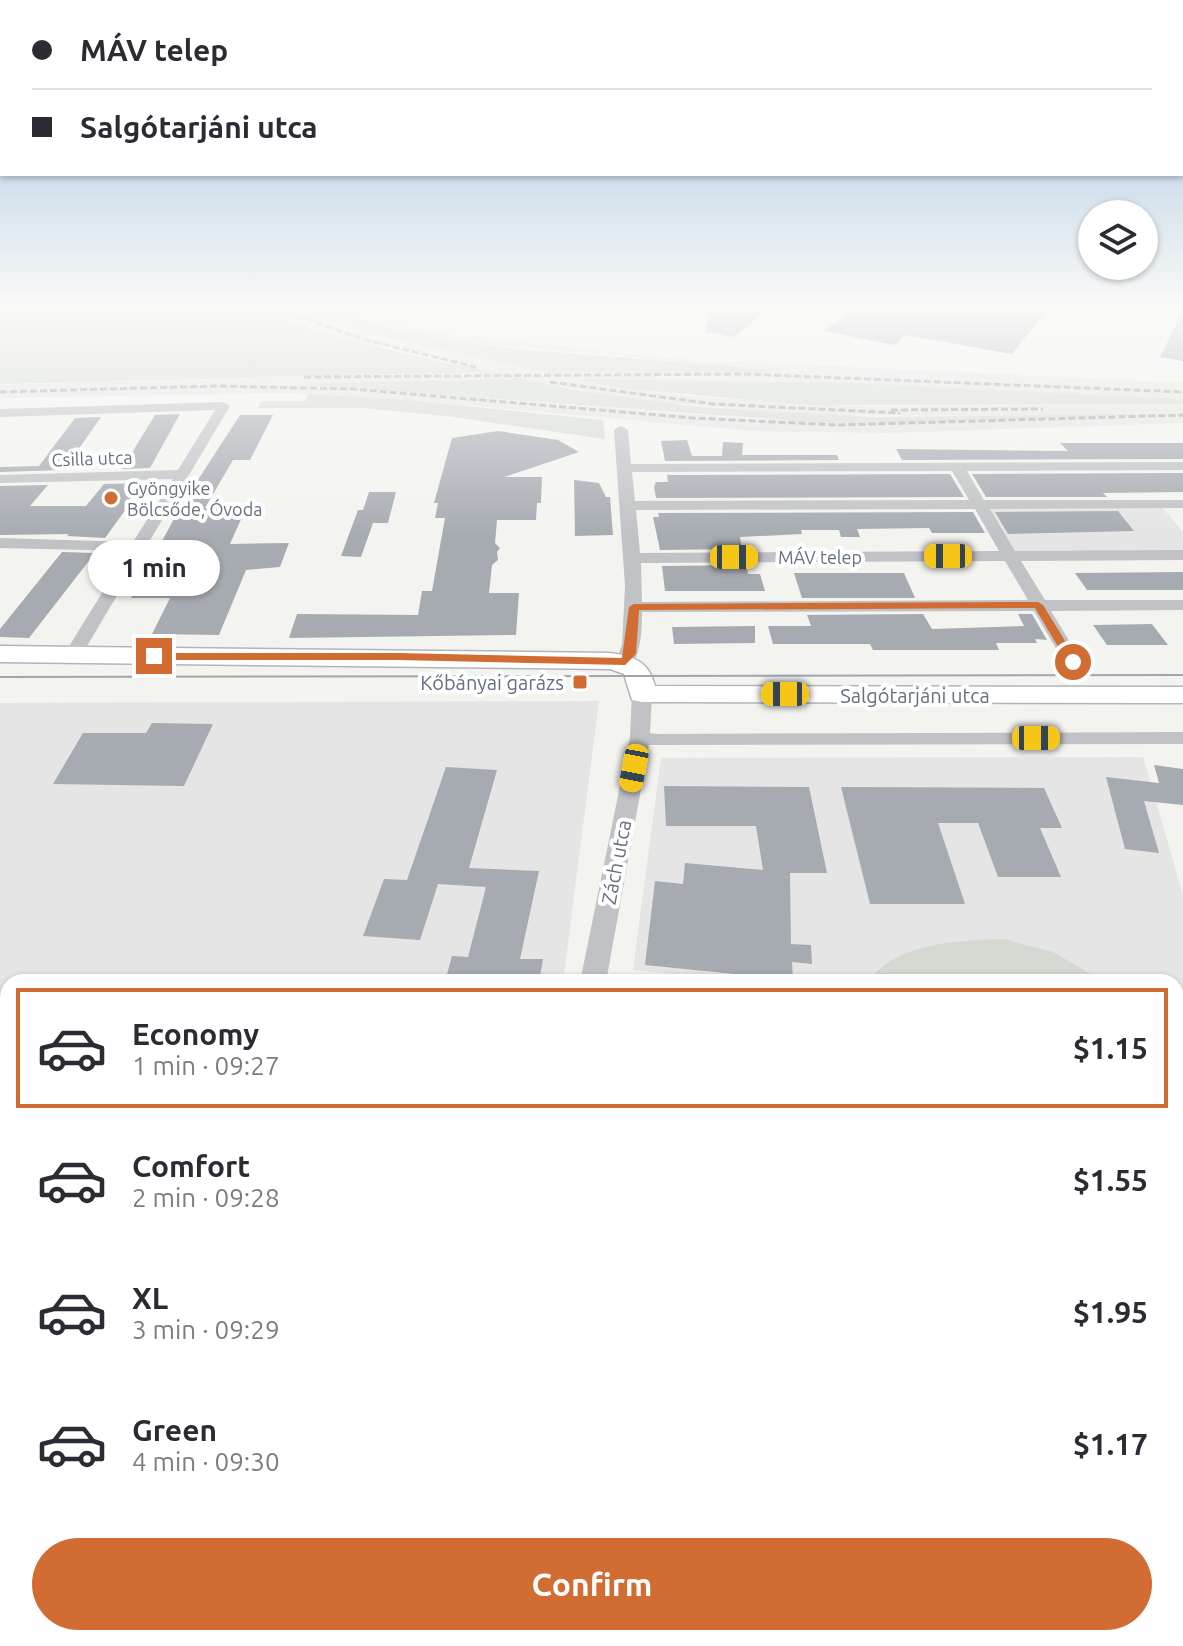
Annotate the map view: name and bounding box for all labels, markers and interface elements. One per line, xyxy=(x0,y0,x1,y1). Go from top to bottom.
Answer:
text: MÁV telep xyxy=(80,33,228,67)
text: Salgótarjáni utca xyxy=(80,110,318,144)
map controls xyxy=(1078,200,1158,280)
button: layers xyxy=(1078,200,1158,280)
street label: Csilla utca xyxy=(51,447,133,469)
place label: Gyöngyike Bölcsőde, Óvoda xyxy=(127,478,262,519)
marker: Gyöngyike Bölcsőde, Óvoda xyxy=(102,489,120,507)
callout: 1 min xyxy=(88,540,220,596)
car xyxy=(924,544,972,568)
car xyxy=(710,545,758,569)
street label: MÁV telep xyxy=(778,546,862,567)
text: 1 min xyxy=(121,553,187,582)
route end xyxy=(136,638,172,674)
route start xyxy=(1055,644,1091,680)
place label: Kőbányai garázs xyxy=(420,671,564,694)
marker: Kőbányai garázs xyxy=(571,673,589,691)
car xyxy=(761,682,809,706)
street label: Salgótarjáni utca xyxy=(840,684,990,707)
car xyxy=(1012,726,1060,750)
car xyxy=(618,742,650,794)
street label: Zách utca xyxy=(597,818,635,906)
icon: car xyxy=(36,1012,108,1084)
text: Economy xyxy=(132,1017,259,1051)
text: $1.15 xyxy=(1073,1031,1148,1065)
text: 1 min · 09:27 xyxy=(132,1051,280,1080)
icon: car xyxy=(36,1144,108,1216)
text: Comfort xyxy=(132,1149,250,1183)
text: $1.55 xyxy=(1073,1163,1148,1197)
text: 2 min · 09:28 xyxy=(132,1183,280,1212)
icon: car xyxy=(36,1276,108,1348)
text: XL xyxy=(132,1281,168,1315)
text: $1.95 xyxy=(1073,1295,1148,1329)
text: 3 min · 09:29 xyxy=(132,1315,280,1344)
icon: car xyxy=(36,1408,108,1480)
text: Green xyxy=(132,1413,217,1447)
text: $1.17 xyxy=(1073,1427,1148,1461)
text: 4 min · 09:30 xyxy=(132,1447,280,1476)
button: Confirm xyxy=(32,1538,1152,1630)

